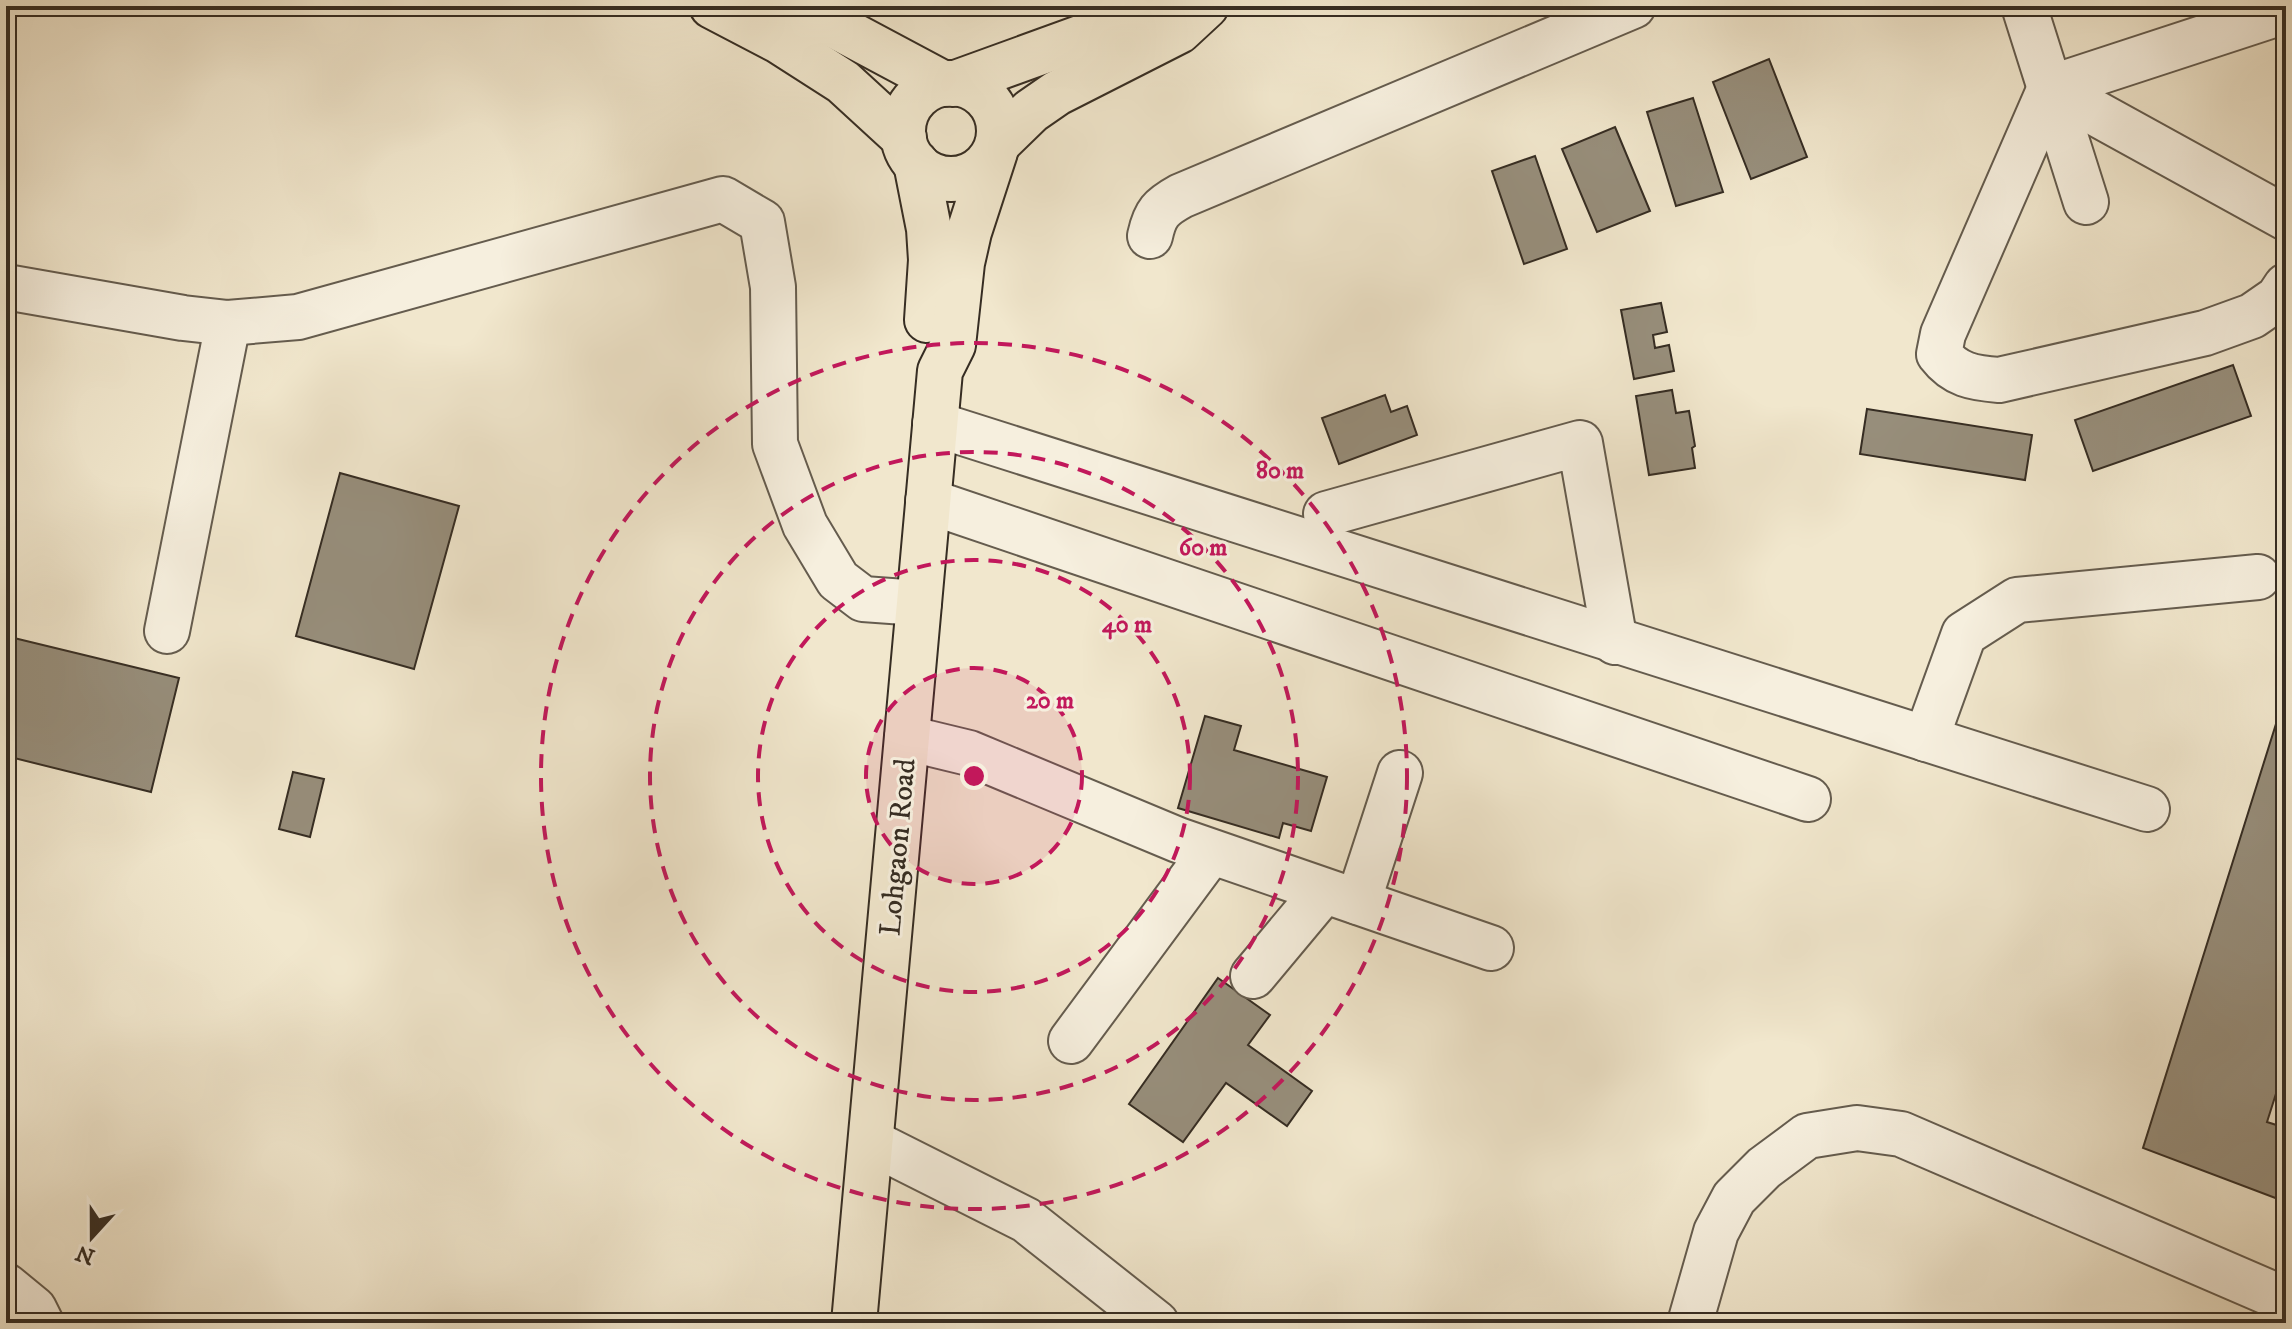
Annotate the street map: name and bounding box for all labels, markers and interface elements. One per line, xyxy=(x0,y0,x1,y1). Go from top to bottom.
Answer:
text: 80 m xyxy=(1256,456,1304,486)
text: 60 m xyxy=(1179,533,1227,563)
text: 40 m xyxy=(1102,610,1152,640)
text: 20 m xyxy=(1026,686,1074,716)
street label: Lohgaon Road xyxy=(872,757,925,937)
centre of rings xyxy=(960,762,988,790)
north arrow xyxy=(52,1197,132,1277)
text: N xyxy=(72,1238,99,1270)

